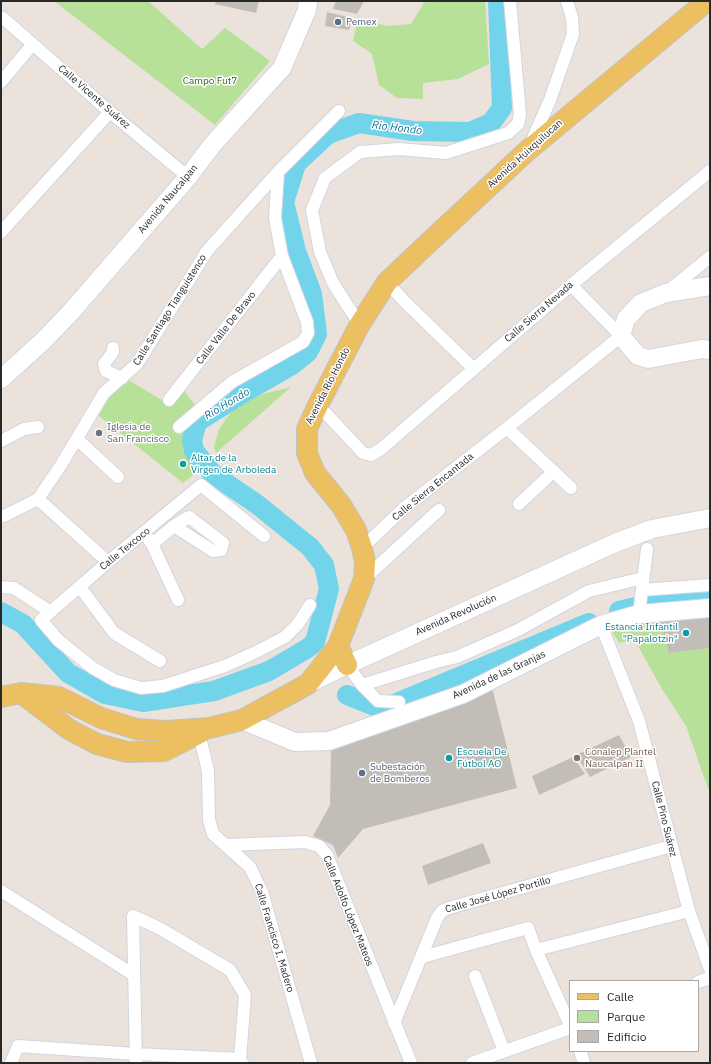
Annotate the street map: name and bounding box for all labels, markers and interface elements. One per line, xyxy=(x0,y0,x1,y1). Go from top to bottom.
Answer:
place label: Pemex xyxy=(346,16,377,28)
marker: Pemex xyxy=(333,17,343,27)
street label: Calle Vicente Suárez xyxy=(56,62,132,132)
park label: Campo Fut7 xyxy=(183,75,237,87)
street label: Avenida Huixquilucan xyxy=(485,117,565,191)
water label: Rio Hondo xyxy=(371,118,423,138)
street label: Avenida Naucalpan xyxy=(136,162,200,236)
street label: Calle Santiago Tianguistenco xyxy=(131,252,209,368)
street label: Calle Sierra Nevada xyxy=(502,279,576,345)
street label: Calle Valle De Bravo xyxy=(194,289,258,367)
street label: Avenida Río Hondo xyxy=(303,345,353,427)
water label: Rio Hondo xyxy=(202,385,252,423)
place label: Iglesia de San Francisco xyxy=(107,421,169,444)
marker: Iglesia de San Francisco xyxy=(94,428,104,438)
street label: Calle Sierra Encantada xyxy=(390,451,476,523)
place label: Altar de la Virgen de Arboleda xyxy=(191,452,276,476)
marker: Altar de la Virgen de Arboleda xyxy=(178,459,188,469)
street label: Calle Texcoco xyxy=(97,525,153,573)
street label: Avenida Revolución xyxy=(414,592,498,638)
place label: Estancia Infantil "Papalotzin" xyxy=(605,621,678,644)
marker: Estancia Infantil "Papalotzin" xyxy=(681,628,691,638)
street label: Avenida de las Granjas xyxy=(450,648,548,702)
place label: Escuela De Fútbol AO xyxy=(457,746,507,770)
place label: Conalep Plantel Naucalpan II xyxy=(585,746,656,770)
marker: Escuela De Fútbol AO xyxy=(444,753,454,763)
marker: Conalep Plantel Naucalpan II xyxy=(572,753,582,763)
place label: Subestación de Bomberos xyxy=(370,761,430,784)
marker: Subestación de Bomberos xyxy=(357,768,367,778)
street label: Calle Pino Suárez xyxy=(649,780,679,858)
street label: Calle Adolfo López Mateos xyxy=(320,854,376,968)
street label: Calle José López Portillo xyxy=(444,874,552,916)
street label: Calle Francisco I. Madero xyxy=(252,882,296,994)
legend xyxy=(569,980,699,1052)
text: Calle xyxy=(607,989,634,1004)
text: Parque xyxy=(607,1009,645,1024)
text: Edificio xyxy=(607,1029,646,1044)

